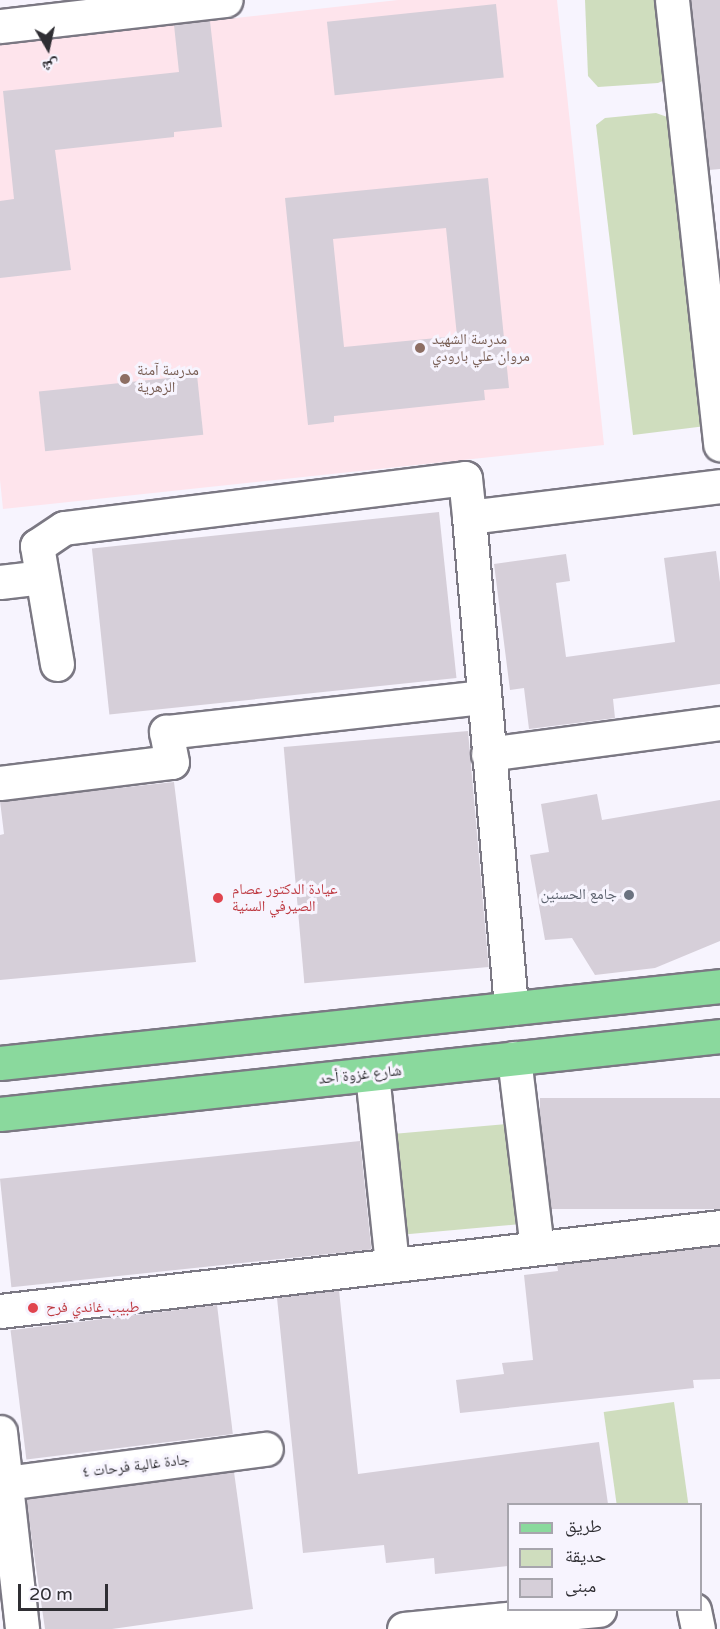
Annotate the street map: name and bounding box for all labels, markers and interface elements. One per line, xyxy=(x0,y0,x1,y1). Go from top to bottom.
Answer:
north arrow xyxy=(18,18,78,78)
text: ش xyxy=(41,55,61,77)
place label: مدرسة الشهيد مروان علي بارودي xyxy=(432,330,530,365)
marker: مدرسة الشهيد مروان علي بارودي xyxy=(413,341,427,355)
place label: مدرسة آمنة الزهرية xyxy=(137,361,199,396)
marker: مدرسة آمنة الزهرية xyxy=(118,372,132,386)
place label: عيادة الدكتور عصام الصيرفي السنية xyxy=(232,880,338,915)
place label: جامع الحسنين xyxy=(541,886,617,904)
marker: جامع الحسنين xyxy=(622,888,636,902)
marker: عيادة الدكتور عصام الصيرفي السنية xyxy=(209,889,227,907)
street label: شارع غزوة أحد xyxy=(318,1062,402,1088)
marker: طبيب غاندي فرح xyxy=(24,1299,42,1317)
place label: طبيب غاندي فرح xyxy=(46,1299,140,1317)
street label: جادة غالية فرحات ٤ xyxy=(81,1450,191,1482)
legend xyxy=(507,1503,702,1611)
text: طريق xyxy=(565,1515,602,1537)
text: حديقة xyxy=(565,1545,606,1567)
scale bar xyxy=(21,1572,111,1610)
text: مبنى xyxy=(565,1575,596,1597)
text: 20 m xyxy=(29,1583,73,1605)

